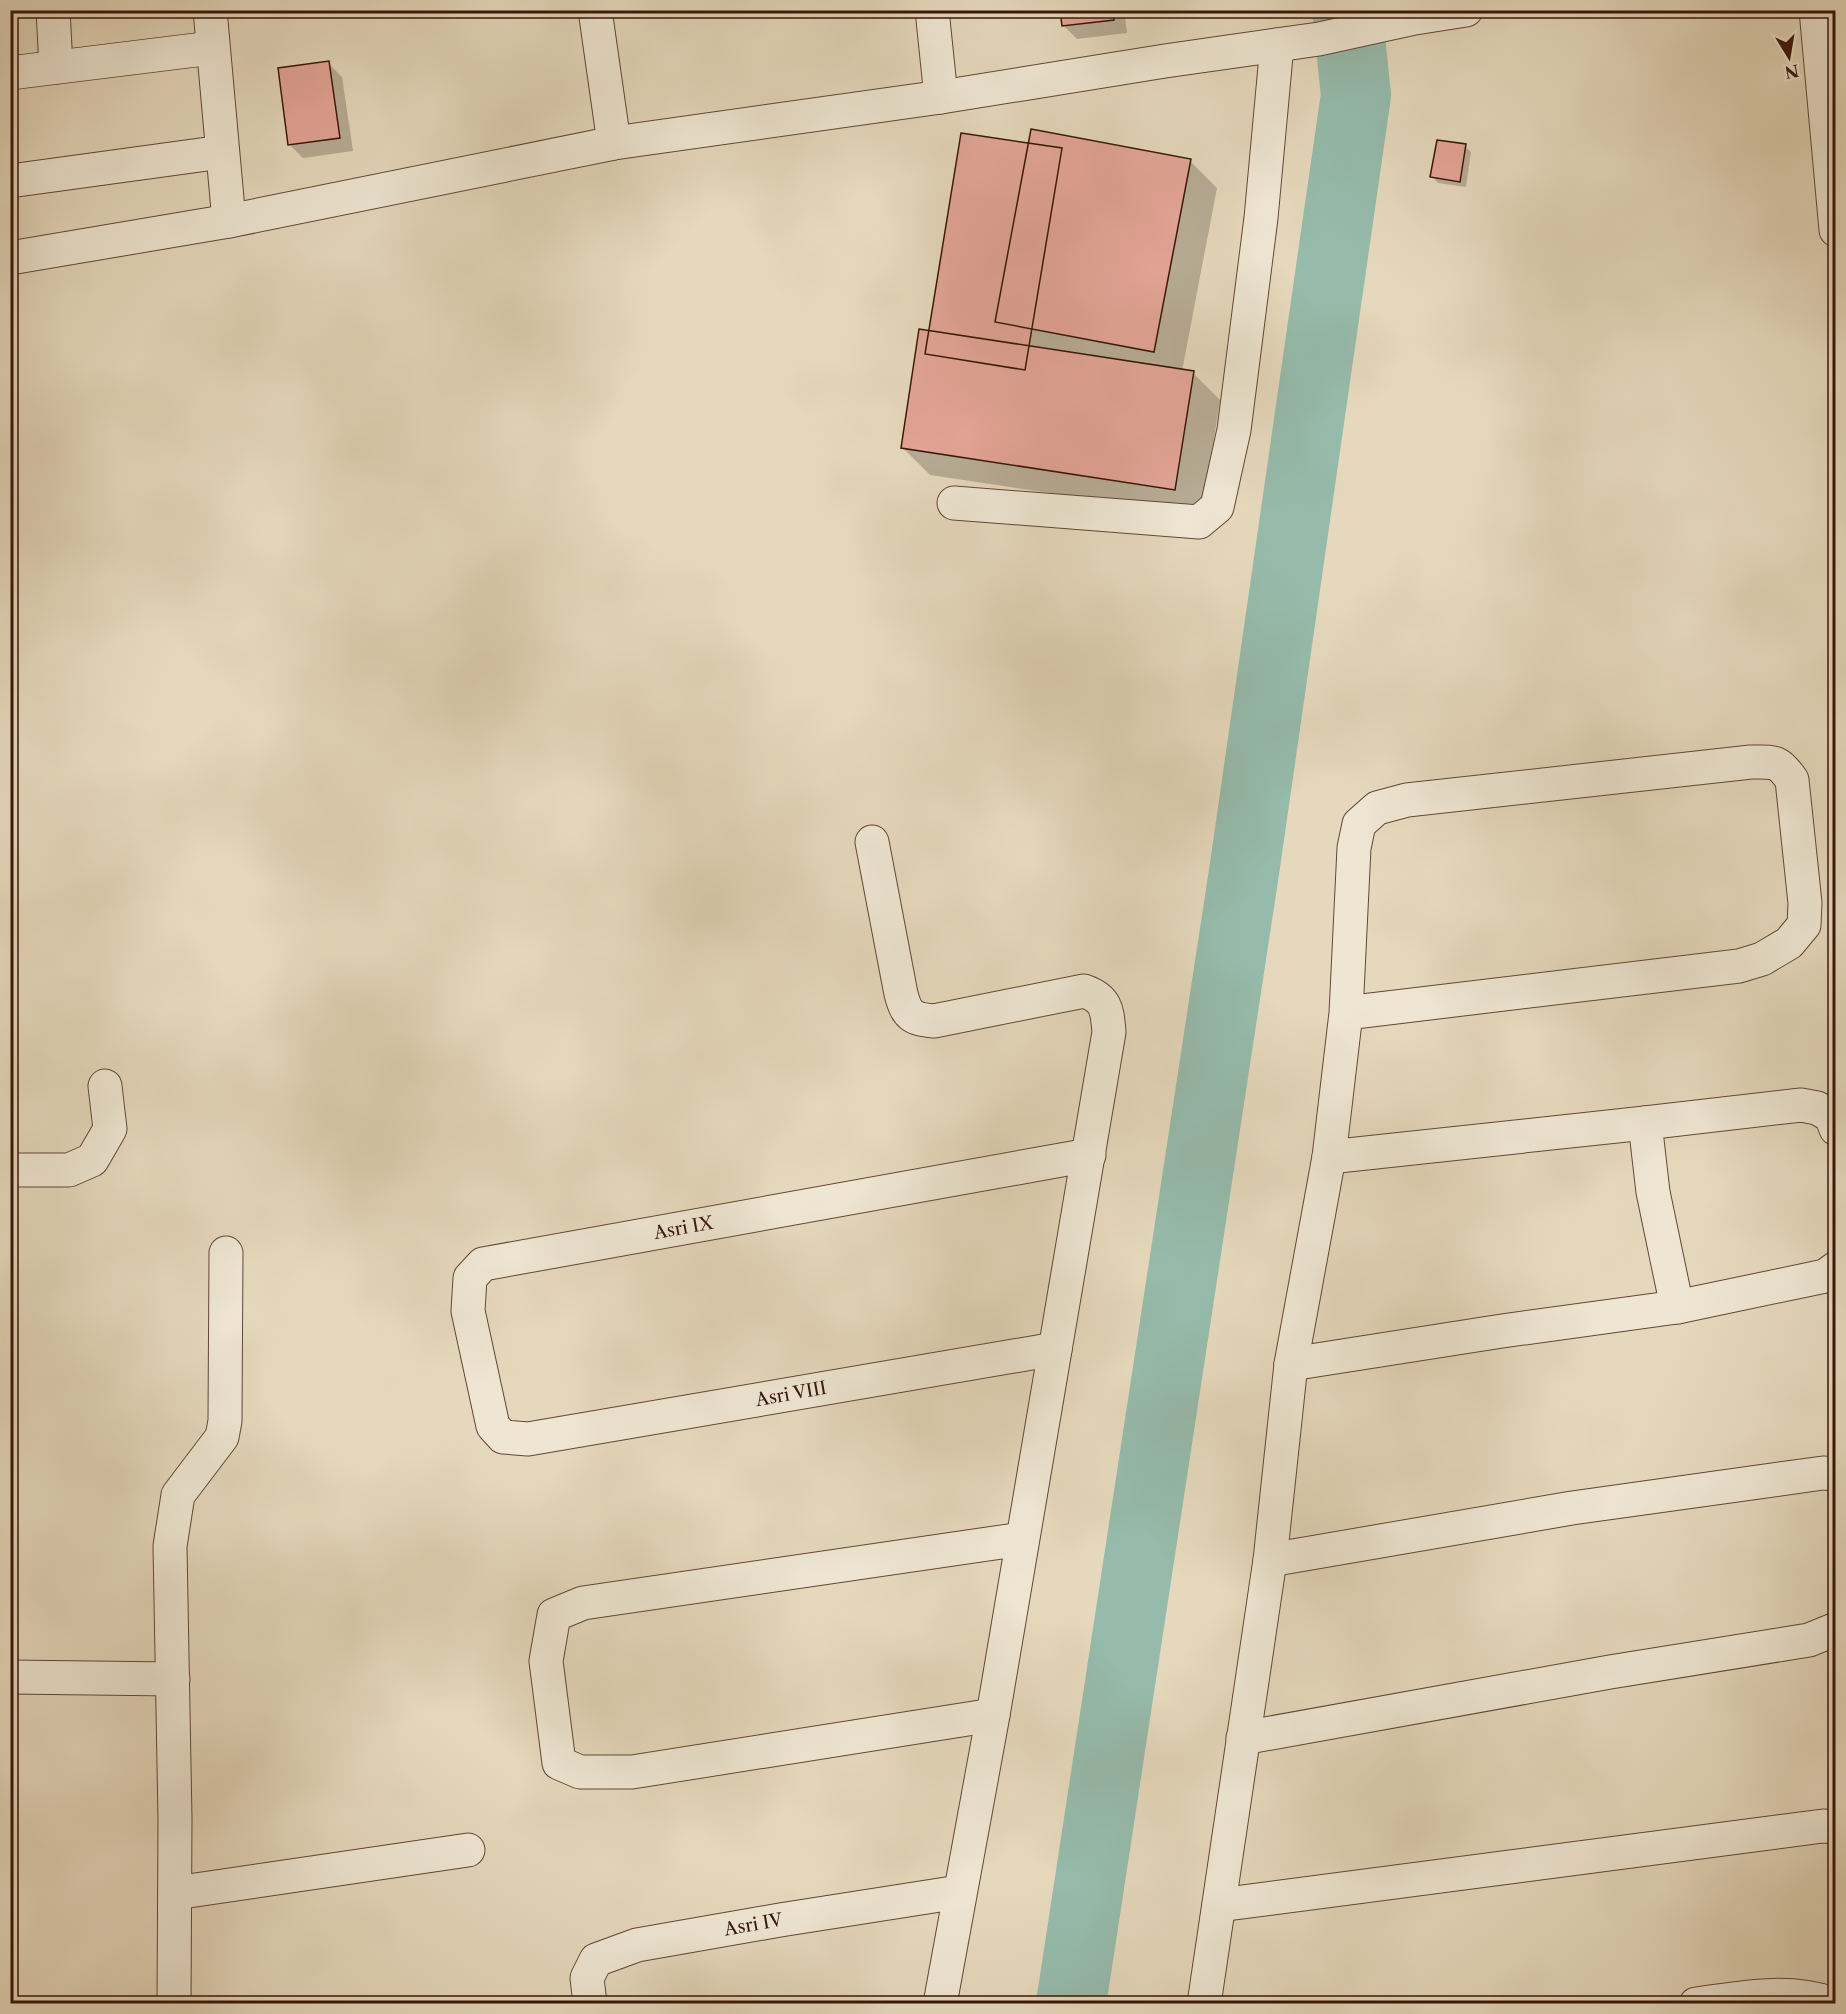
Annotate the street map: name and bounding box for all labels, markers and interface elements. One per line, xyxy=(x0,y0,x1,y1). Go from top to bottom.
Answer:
north arrow xyxy=(1759,27,1819,87)
text: N xyxy=(1783,61,1801,83)
street label: Asri IX xyxy=(651,1212,716,1244)
street label: Asri VIII xyxy=(753,1377,828,1411)
street label: Asri IV xyxy=(721,1909,785,1941)

